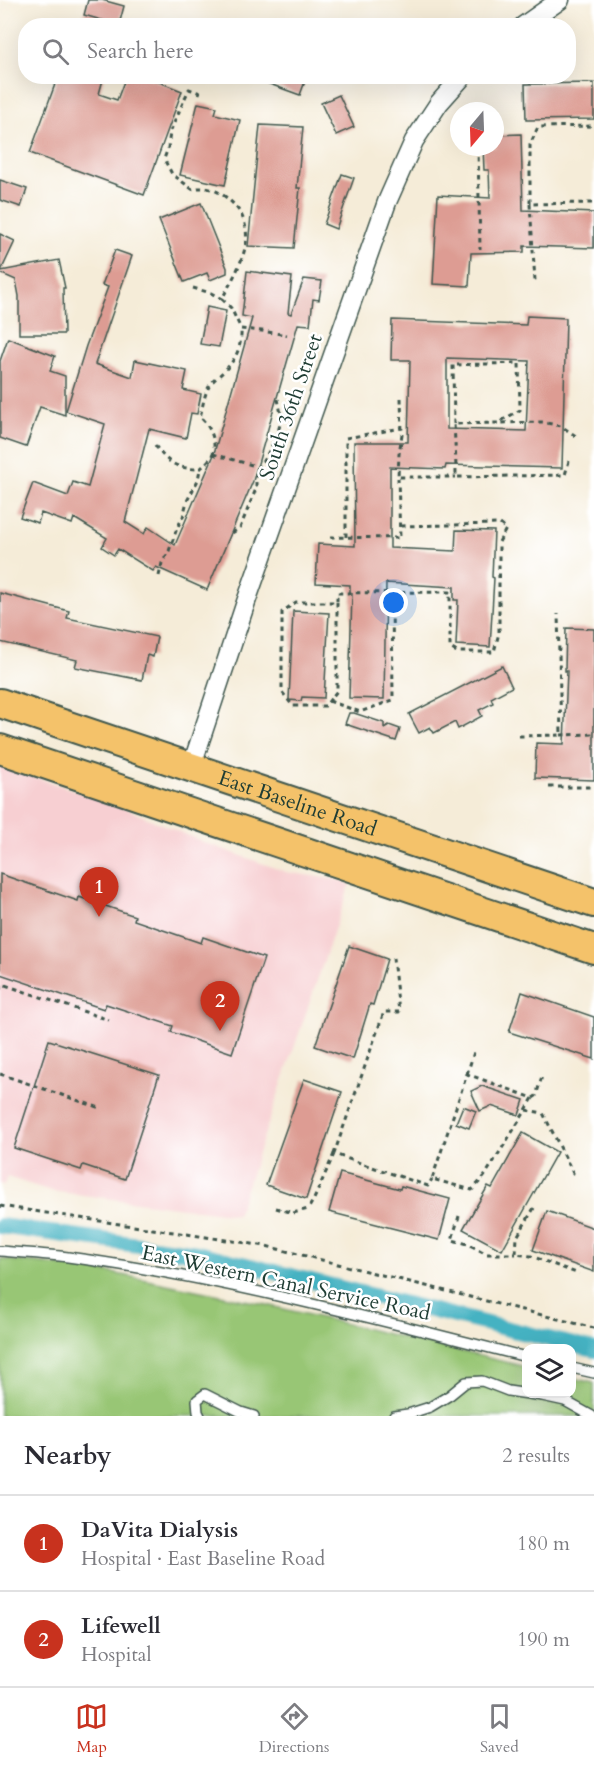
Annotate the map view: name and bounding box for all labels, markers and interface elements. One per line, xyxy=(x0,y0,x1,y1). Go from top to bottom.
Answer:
search box xyxy=(18,18,576,84)
icon: search xyxy=(39,35,72,68)
text: Search here xyxy=(87,36,194,66)
north arrow xyxy=(450,102,504,156)
street label: South 36th Street xyxy=(252,330,330,484)
your location xyxy=(379,588,408,617)
street label: East Baseline Road xyxy=(214,763,381,843)
pin: 1 xyxy=(80,868,118,917)
pin: 2 xyxy=(200,982,240,1031)
street label: East Western Canal Service Road xyxy=(139,1238,433,1328)
map controls xyxy=(522,1344,576,1398)
button: layers xyxy=(522,1344,576,1398)
text: Nearby xyxy=(24,1438,112,1473)
text: 2 results xyxy=(502,1442,570,1469)
text: DaVita Dialysis xyxy=(81,1515,238,1545)
text: 1 xyxy=(38,1530,49,1557)
text: 180 m xyxy=(517,1530,570,1557)
text: Hospital · East Baseline Road xyxy=(81,1545,325,1572)
text: Lifewell xyxy=(81,1611,161,1641)
text: 2 xyxy=(38,1626,49,1653)
text: 190 m xyxy=(517,1626,570,1653)
text: Hospital xyxy=(81,1641,152,1668)
tab: Map xyxy=(75,1700,108,1758)
tab: Directions xyxy=(259,1700,329,1758)
tab: Saved xyxy=(480,1700,519,1758)

